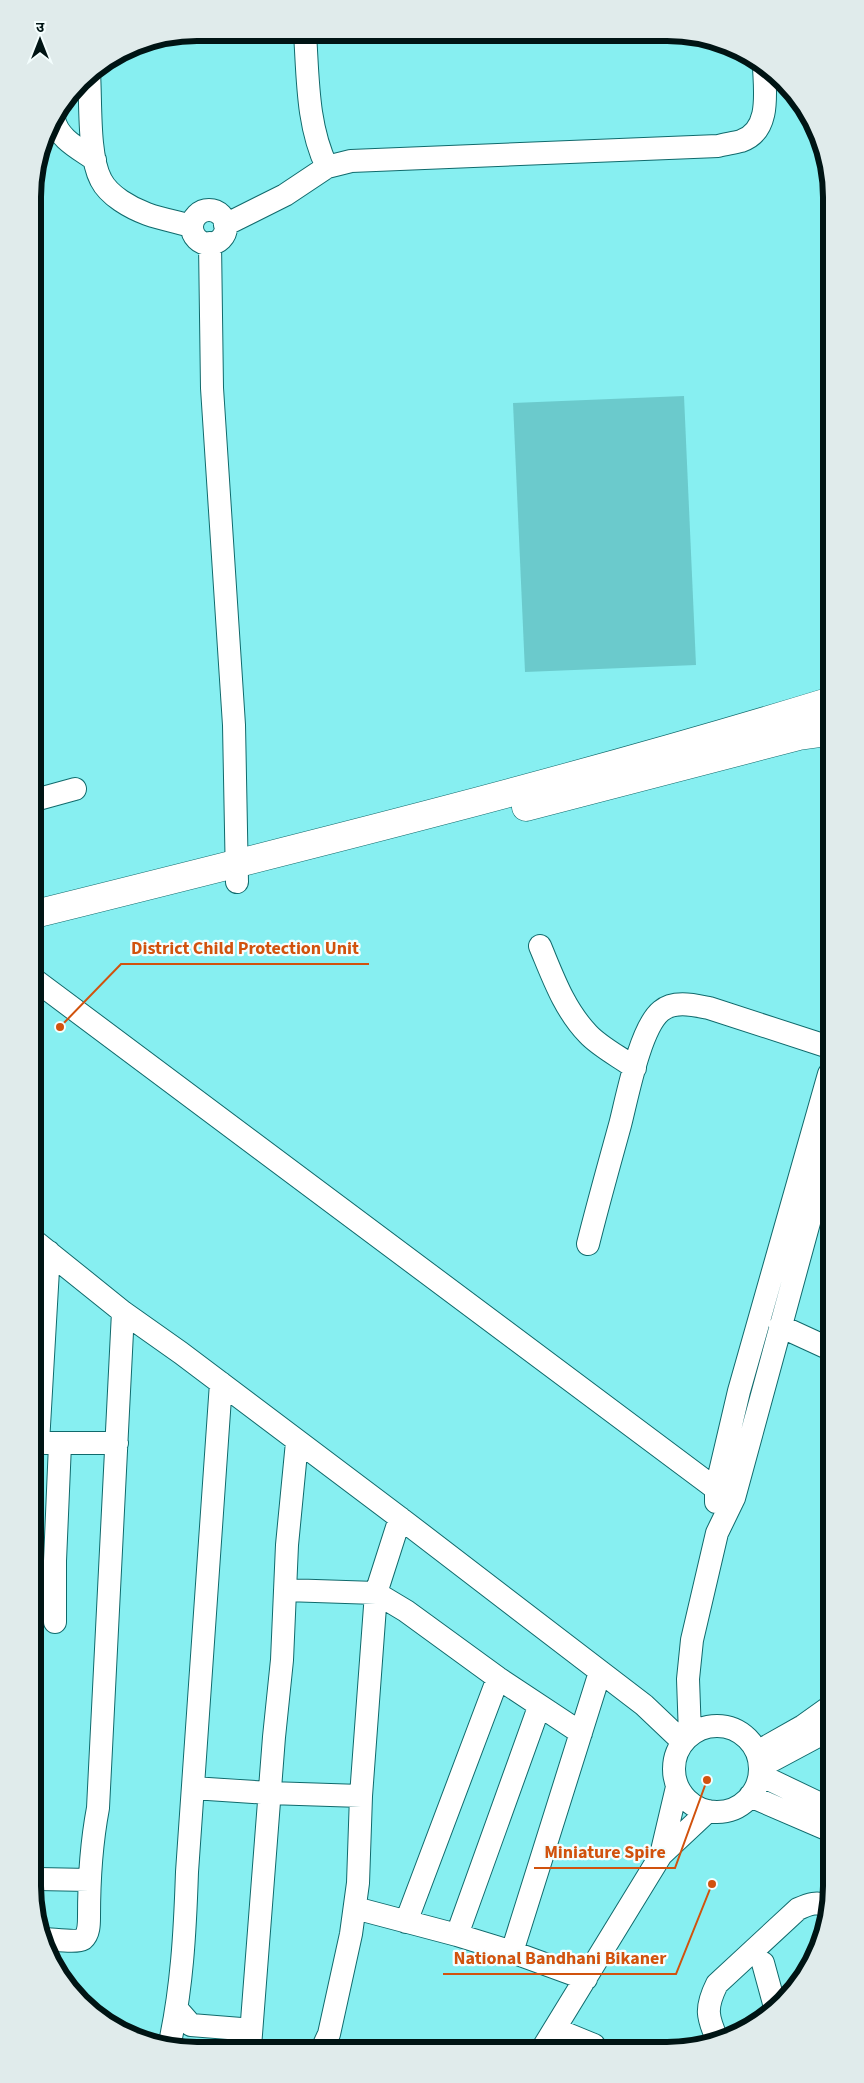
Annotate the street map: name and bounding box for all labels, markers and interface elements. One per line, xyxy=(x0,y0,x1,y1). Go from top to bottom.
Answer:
north arrow xyxy=(15,15,65,65)
text: उ xyxy=(36,18,45,38)
callout: District Child Protection Unit xyxy=(121,931,369,964)
text: District Child Protection Unit xyxy=(131,936,359,961)
callout: Miniature Spire xyxy=(534,1835,675,1868)
text: Miniature Spire xyxy=(544,1840,666,1865)
callout: National Bandhani Bikaner xyxy=(443,1941,676,1974)
text: National Bandhani Bikaner xyxy=(454,1946,667,1971)

